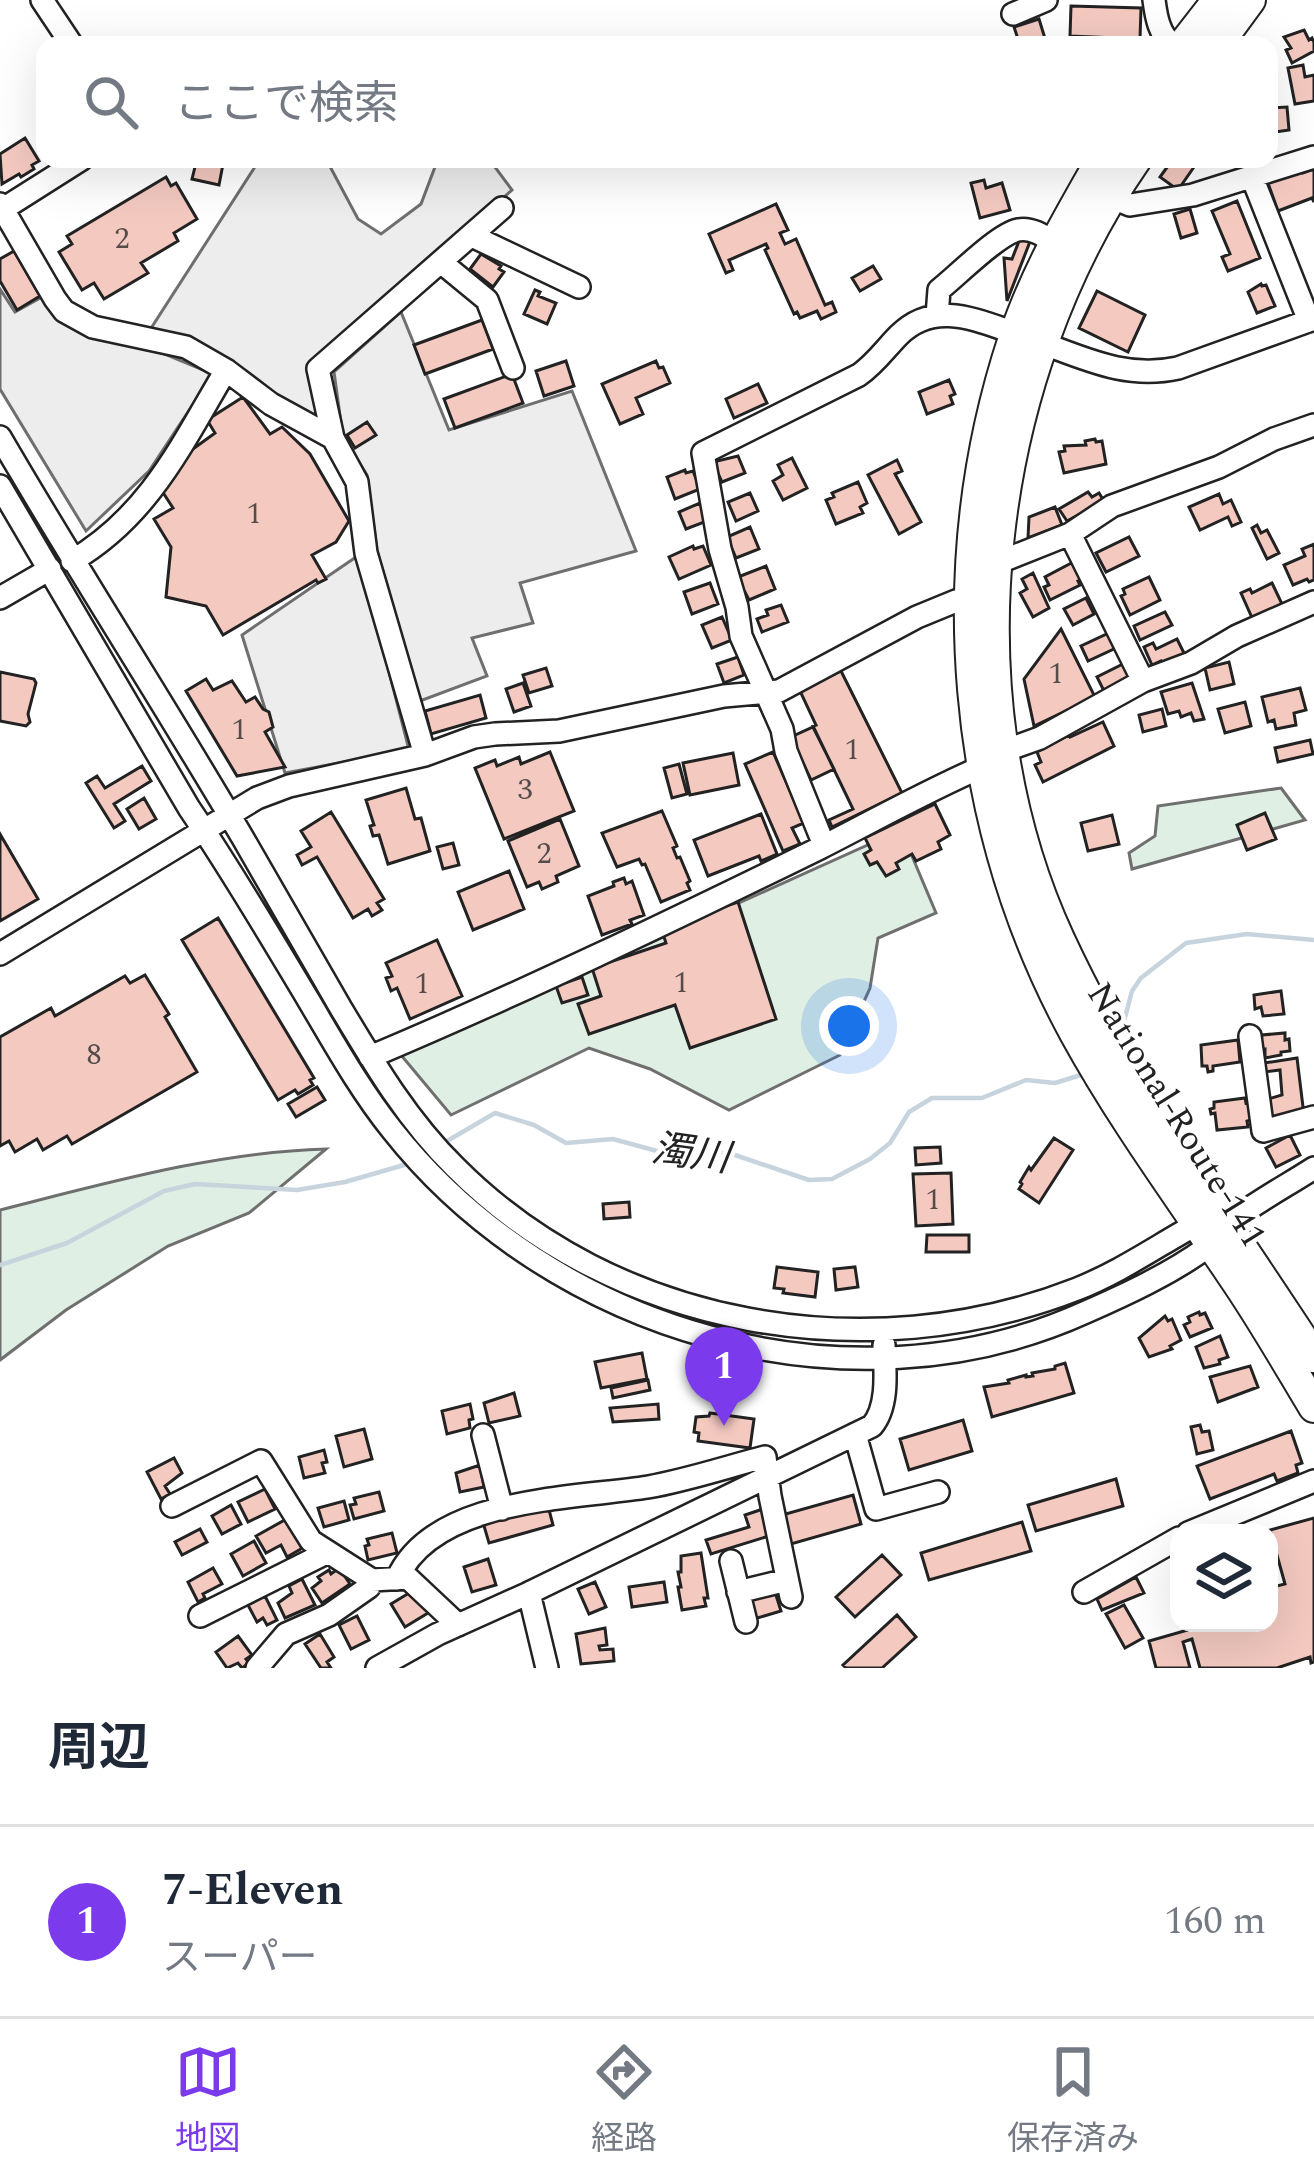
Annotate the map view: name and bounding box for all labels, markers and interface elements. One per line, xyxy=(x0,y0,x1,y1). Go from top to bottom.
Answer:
search box xyxy=(36,36,1278,168)
icon: search xyxy=(78,69,144,135)
text: ここで検索 xyxy=(174,70,399,139)
house number: 2 xyxy=(115,216,130,262)
house number: 1 xyxy=(247,491,262,537)
house number: 1 xyxy=(1049,651,1064,697)
house number: 1 xyxy=(232,707,247,753)
house number: 1 xyxy=(845,727,860,773)
house number: 3 xyxy=(518,767,533,813)
house number: 2 xyxy=(537,831,552,877)
house number: 1 xyxy=(674,960,689,1006)
house number: 1 xyxy=(415,961,430,1007)
street label: National Route 141 xyxy=(1072,972,1280,1259)
your location xyxy=(819,996,879,1056)
house number: 8 xyxy=(87,1032,102,1078)
water label: 濁川 xyxy=(648,1120,737,1190)
house number: 1 xyxy=(926,1177,941,1223)
pin: 1 xyxy=(685,1327,763,1426)
map controls xyxy=(1170,1524,1278,1632)
button: layers xyxy=(1170,1524,1278,1632)
text: 周辺 xyxy=(48,1710,150,1788)
text: 7-Eleven xyxy=(162,1856,343,1925)
text: 1 xyxy=(76,1892,98,1951)
text: 160 m xyxy=(1164,1892,1266,1951)
text: スーパー xyxy=(162,1929,318,1988)
tab: 地図 xyxy=(175,2039,241,2164)
tab: 経路 xyxy=(591,2039,657,2164)
tab: 保存済み xyxy=(1007,2039,1139,2164)

